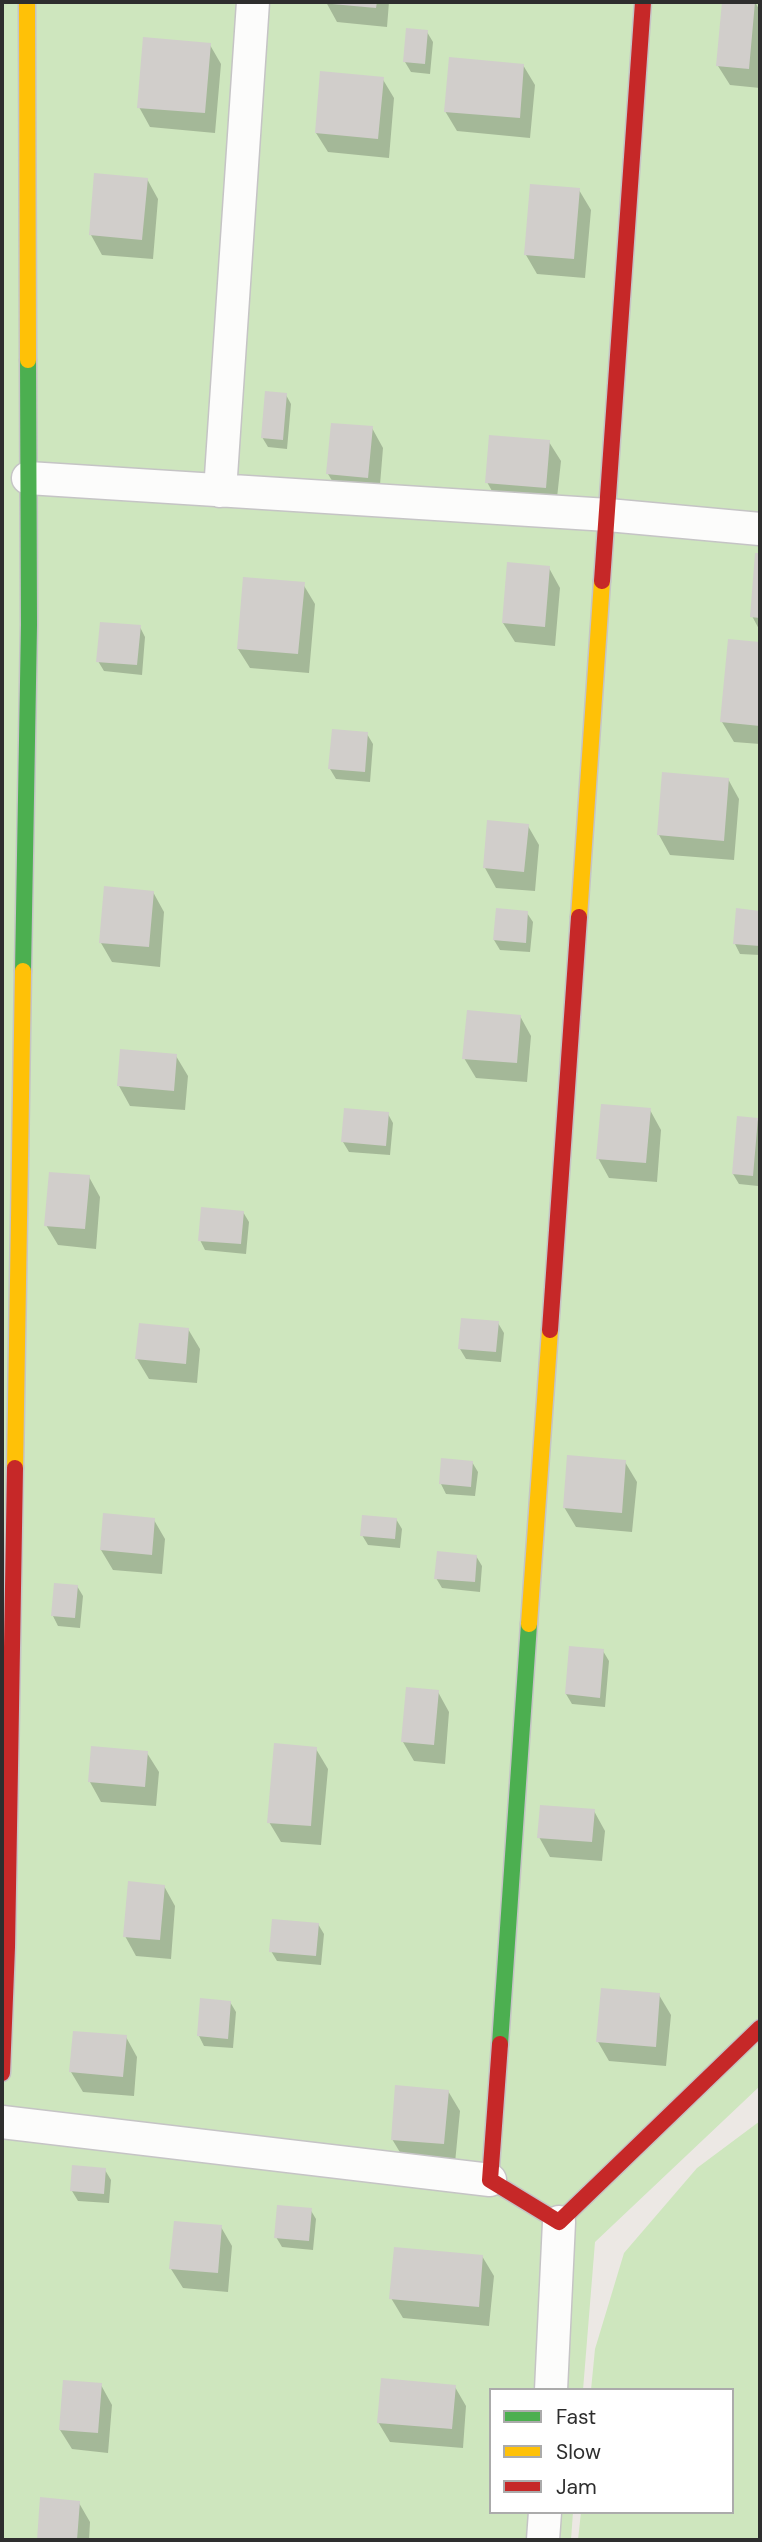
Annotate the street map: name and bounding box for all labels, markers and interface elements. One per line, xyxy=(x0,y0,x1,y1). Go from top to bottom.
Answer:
legend xyxy=(489,2388,734,2514)
text: Fast xyxy=(556,2403,596,2431)
text: Slow xyxy=(556,2438,601,2466)
text: Jam xyxy=(556,2473,597,2501)

